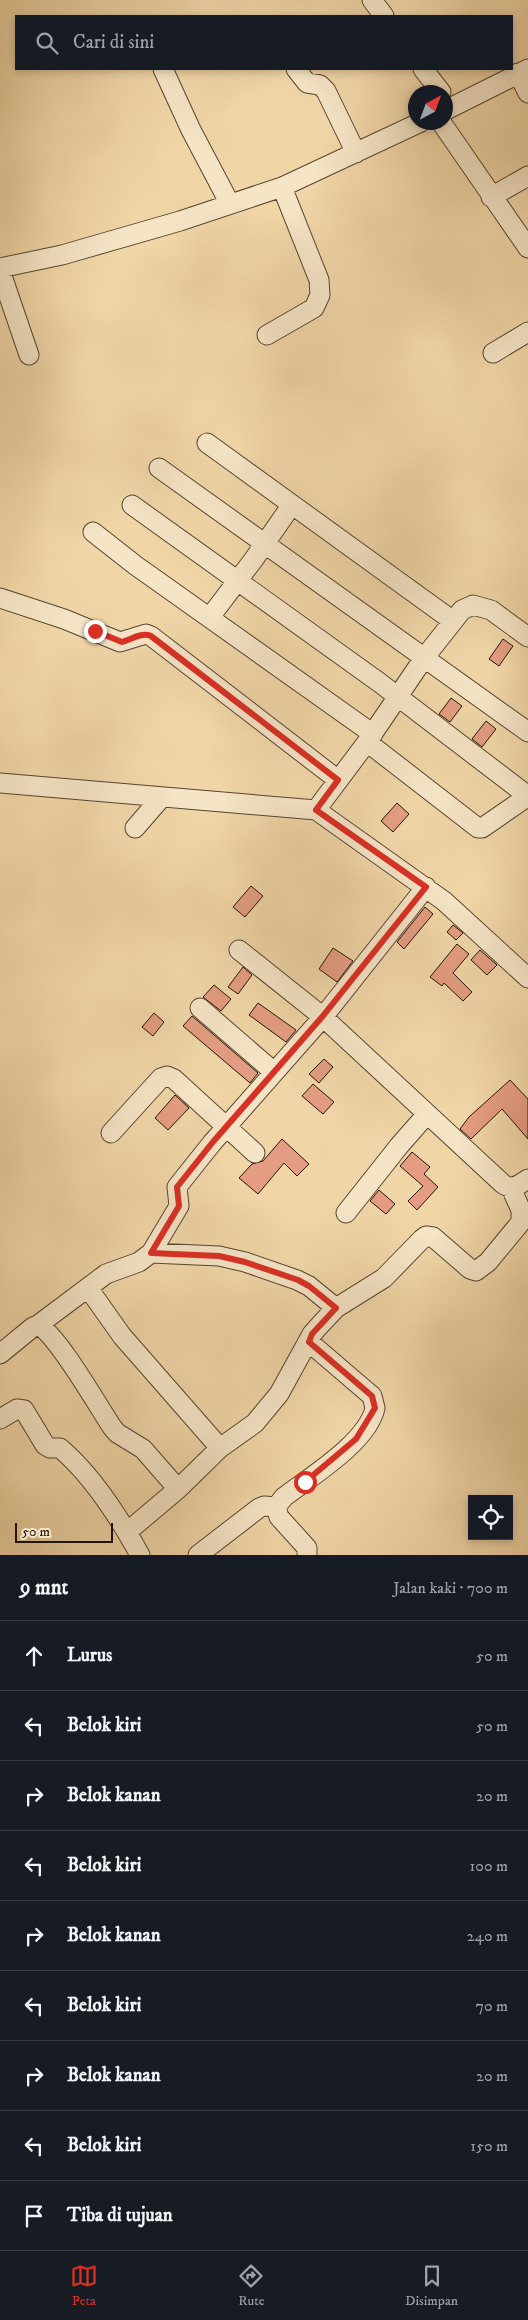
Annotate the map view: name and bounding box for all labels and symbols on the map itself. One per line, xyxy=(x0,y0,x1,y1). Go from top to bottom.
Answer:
north arrow xyxy=(408,85,453,130)
route end xyxy=(84,620,107,643)
route start xyxy=(294,1471,317,1494)
scale bar xyxy=(15,1520,112,1543)

